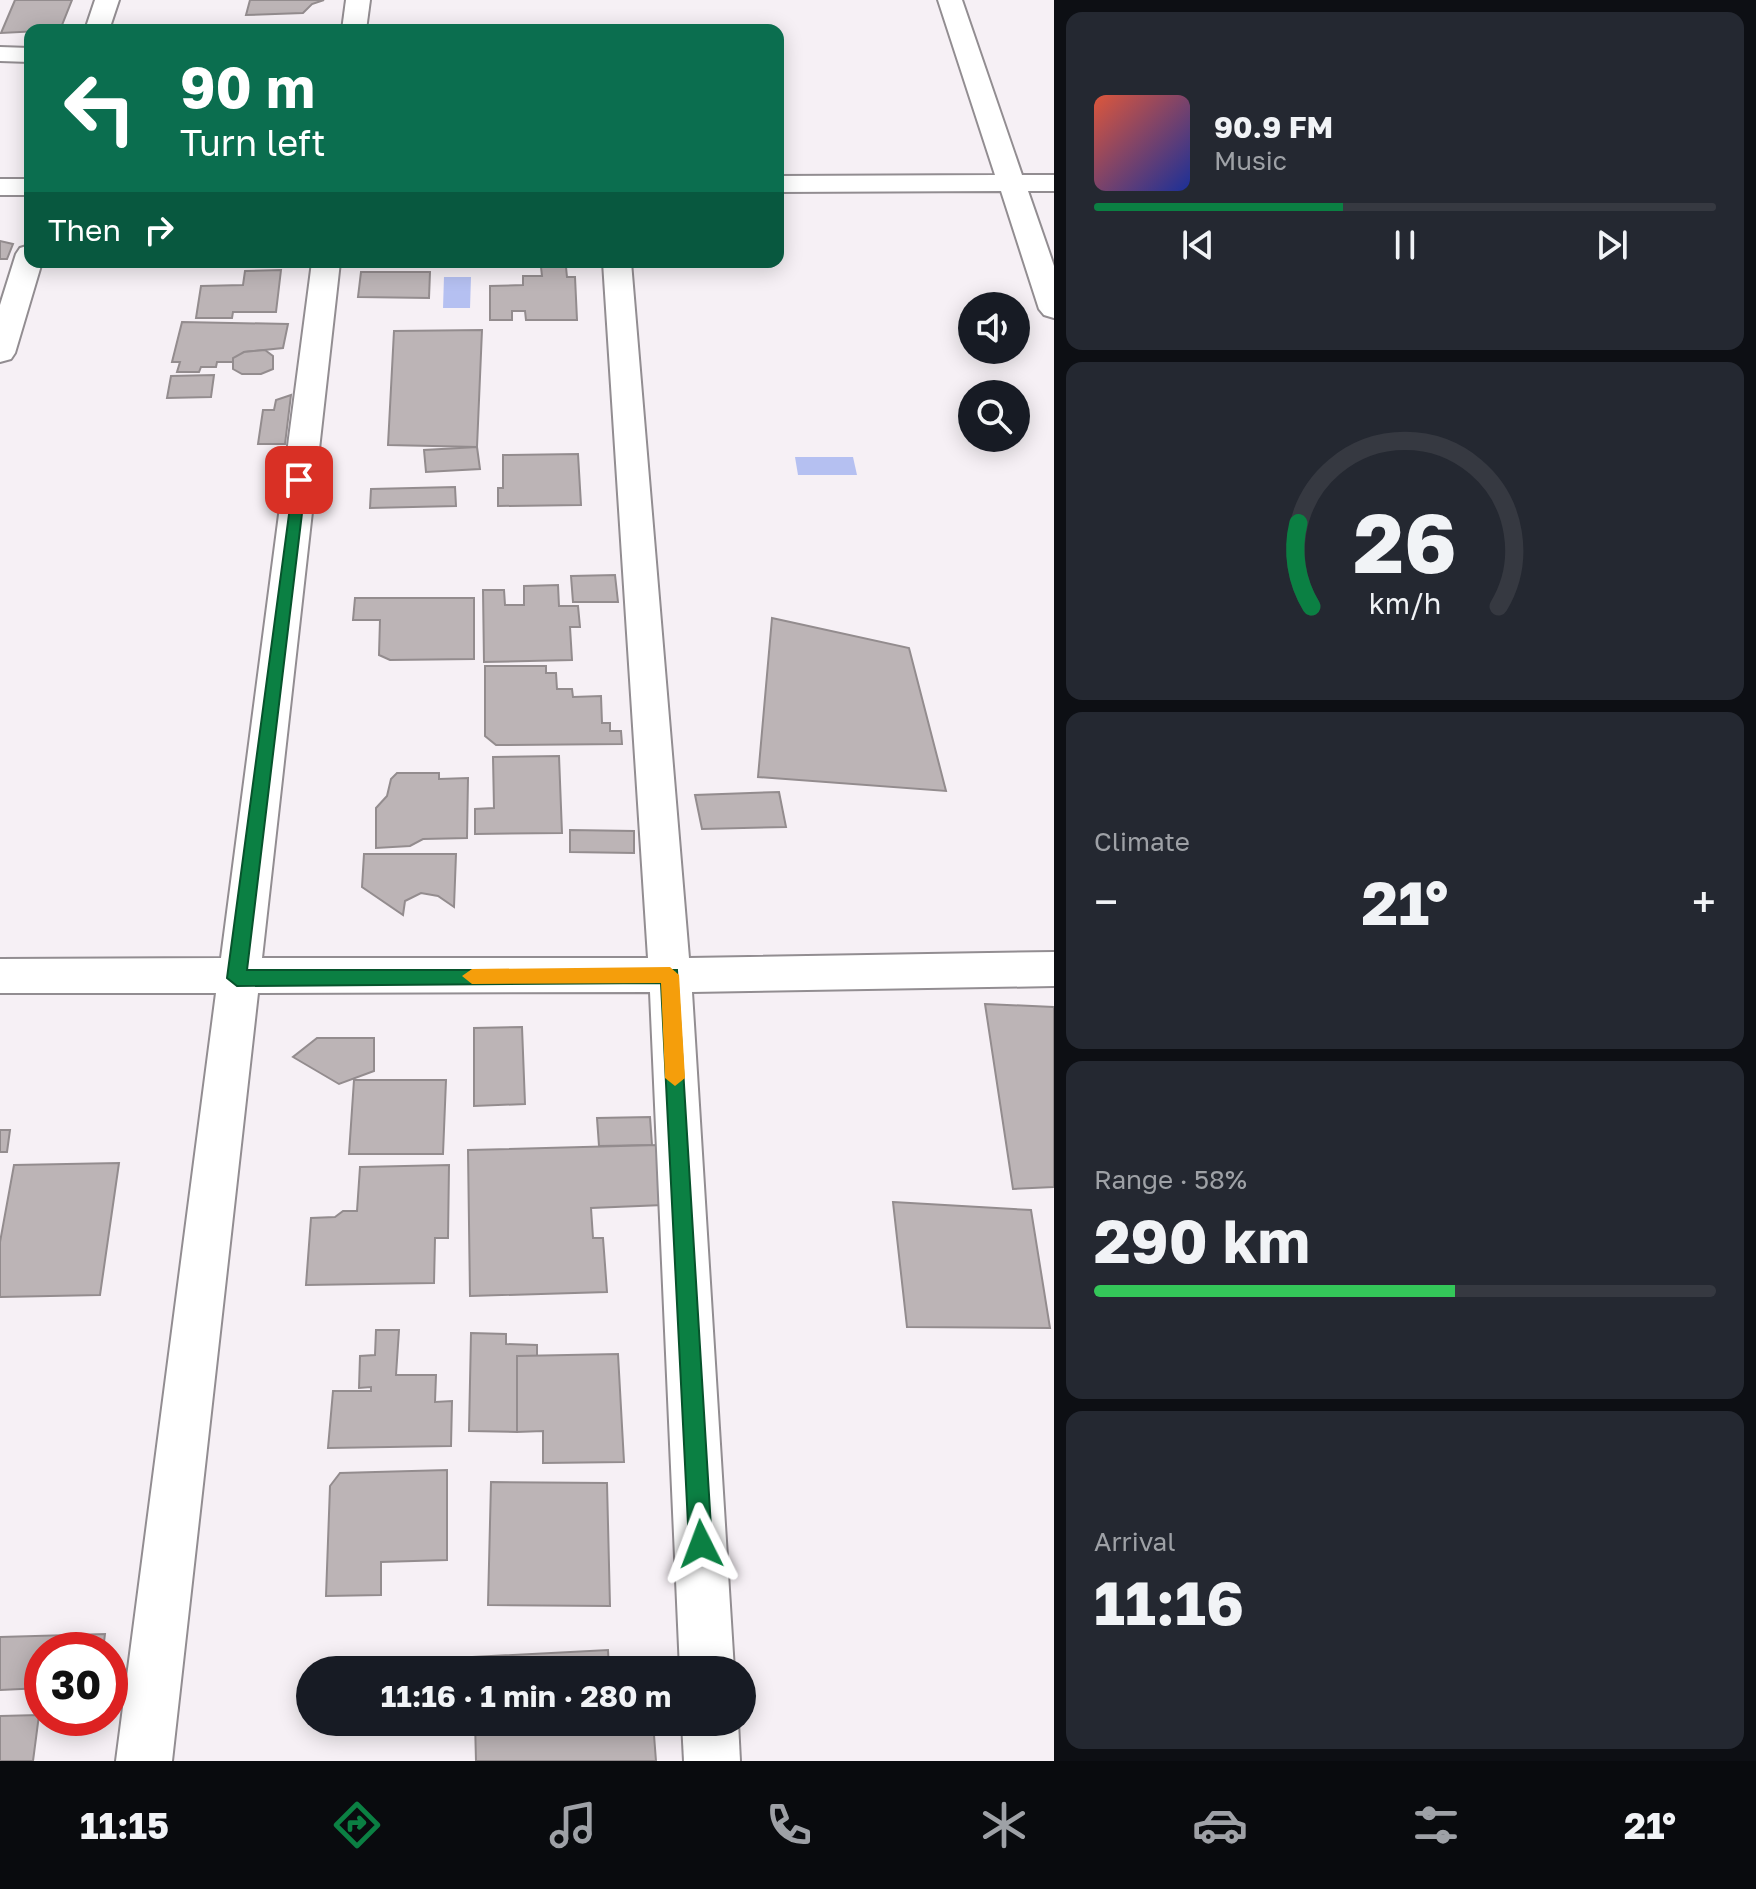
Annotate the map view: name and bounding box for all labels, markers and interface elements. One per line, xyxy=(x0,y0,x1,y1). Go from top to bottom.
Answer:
text: 90 m xyxy=(180,53,315,120)
icon: left xyxy=(48,56,152,160)
text: 90.9 FM xyxy=(1214,109,1333,145)
text: Turn left xyxy=(180,121,326,164)
text: Music xyxy=(1214,145,1287,176)
icon: right xyxy=(137,208,181,252)
text: Then xyxy=(48,212,121,248)
icon: previous xyxy=(1176,223,1220,267)
icon: pause xyxy=(1383,223,1427,267)
icon: next xyxy=(1590,223,1634,267)
map controls xyxy=(958,292,1030,452)
button: sound xyxy=(958,292,1030,364)
button: search xyxy=(958,380,1030,452)
pin xyxy=(265,446,333,514)
icon: arrive xyxy=(277,458,321,502)
text: 26 xyxy=(1353,490,1457,590)
text: km/h xyxy=(1369,586,1441,620)
text: Climate xyxy=(1094,826,1190,857)
text: 21° xyxy=(1362,866,1448,938)
text: − xyxy=(1094,875,1118,928)
text: + xyxy=(1692,875,1716,928)
text: Range · 58% xyxy=(1094,1164,1247,1195)
text: 290 km xyxy=(1094,1204,1310,1276)
position arrow xyxy=(659,1502,743,1586)
text: Arrival xyxy=(1094,1526,1175,1557)
text: 11:16 xyxy=(1094,1566,1244,1638)
speed limit sign: 30 xyxy=(24,1632,128,1736)
text: 11:16 · 1 min · 280 m xyxy=(381,1678,671,1714)
icon: directions xyxy=(329,1797,385,1853)
icon: music xyxy=(545,1797,601,1853)
icon: phone xyxy=(761,1797,817,1853)
icon: climate xyxy=(976,1797,1032,1853)
icon: car xyxy=(1192,1797,1248,1853)
icon: filters xyxy=(1408,1797,1464,1853)
text: 11:15 xyxy=(80,1804,169,1847)
text: 21° xyxy=(1624,1804,1676,1847)

